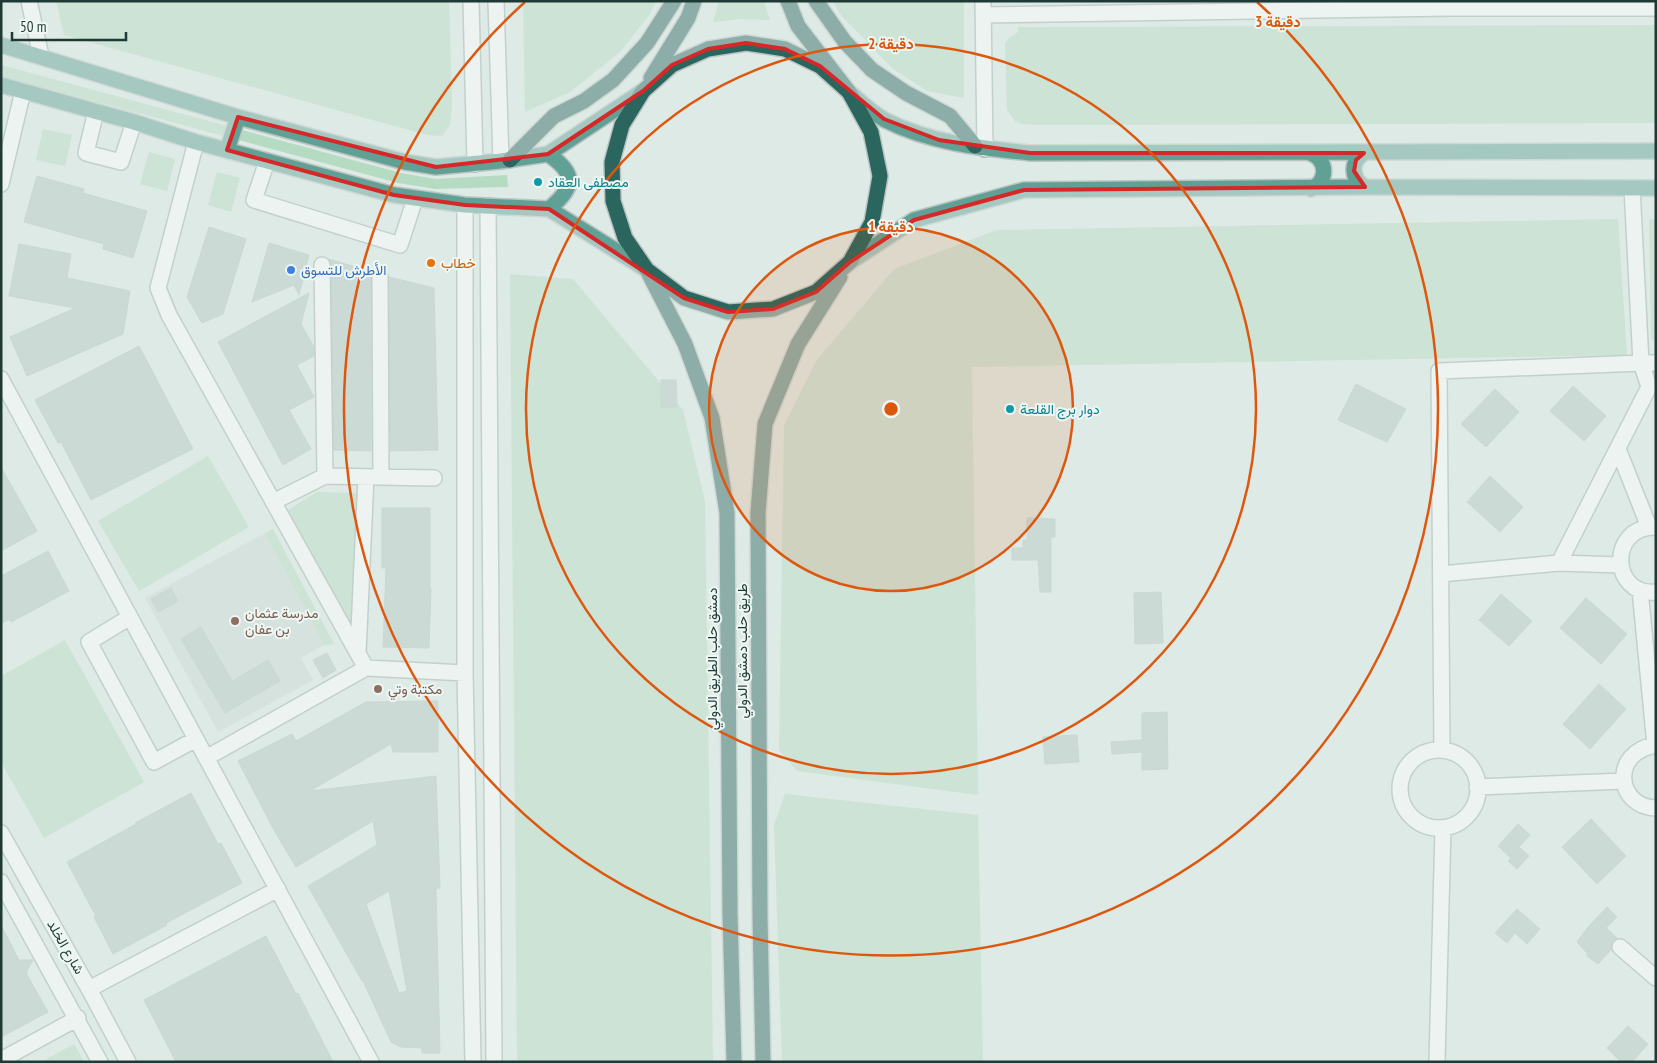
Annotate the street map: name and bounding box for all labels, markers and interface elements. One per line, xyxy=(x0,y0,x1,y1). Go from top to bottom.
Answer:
scale bar xyxy=(12,10,126,42)
text: 3 دقيقة xyxy=(1255,12,1301,31)
text: 50 m xyxy=(20,17,46,36)
text: 2 دقيقة xyxy=(868,34,914,53)
place label: مصطفى العقاد xyxy=(548,173,629,191)
marker: مصطفى العقاد xyxy=(532,176,544,188)
text: 1 دقيقة xyxy=(868,217,914,236)
place label: خطاب xyxy=(441,254,476,272)
marker: خطاب xyxy=(425,257,437,269)
place label: الأطرش للتسوق xyxy=(301,261,386,279)
marker: الأطرش للتسوق xyxy=(285,264,297,276)
centre of rings xyxy=(882,400,900,418)
place label: دوار برج القلعة xyxy=(1020,400,1100,420)
marker: دوار برج القلعة xyxy=(1004,403,1016,415)
street label: طريق حلب دمشق الدولي xyxy=(733,583,754,719)
street label: دمشق حلب الطريق الدولي xyxy=(703,587,724,730)
place label: مدرسة عثمان بن عفان xyxy=(245,604,318,638)
marker: مدرسة عثمان بن عفان xyxy=(229,615,241,627)
place label: مكتبة وتي xyxy=(388,680,442,701)
marker: مكتبة وتي xyxy=(372,683,384,695)
street label: شارع الخلد xyxy=(42,917,89,978)

